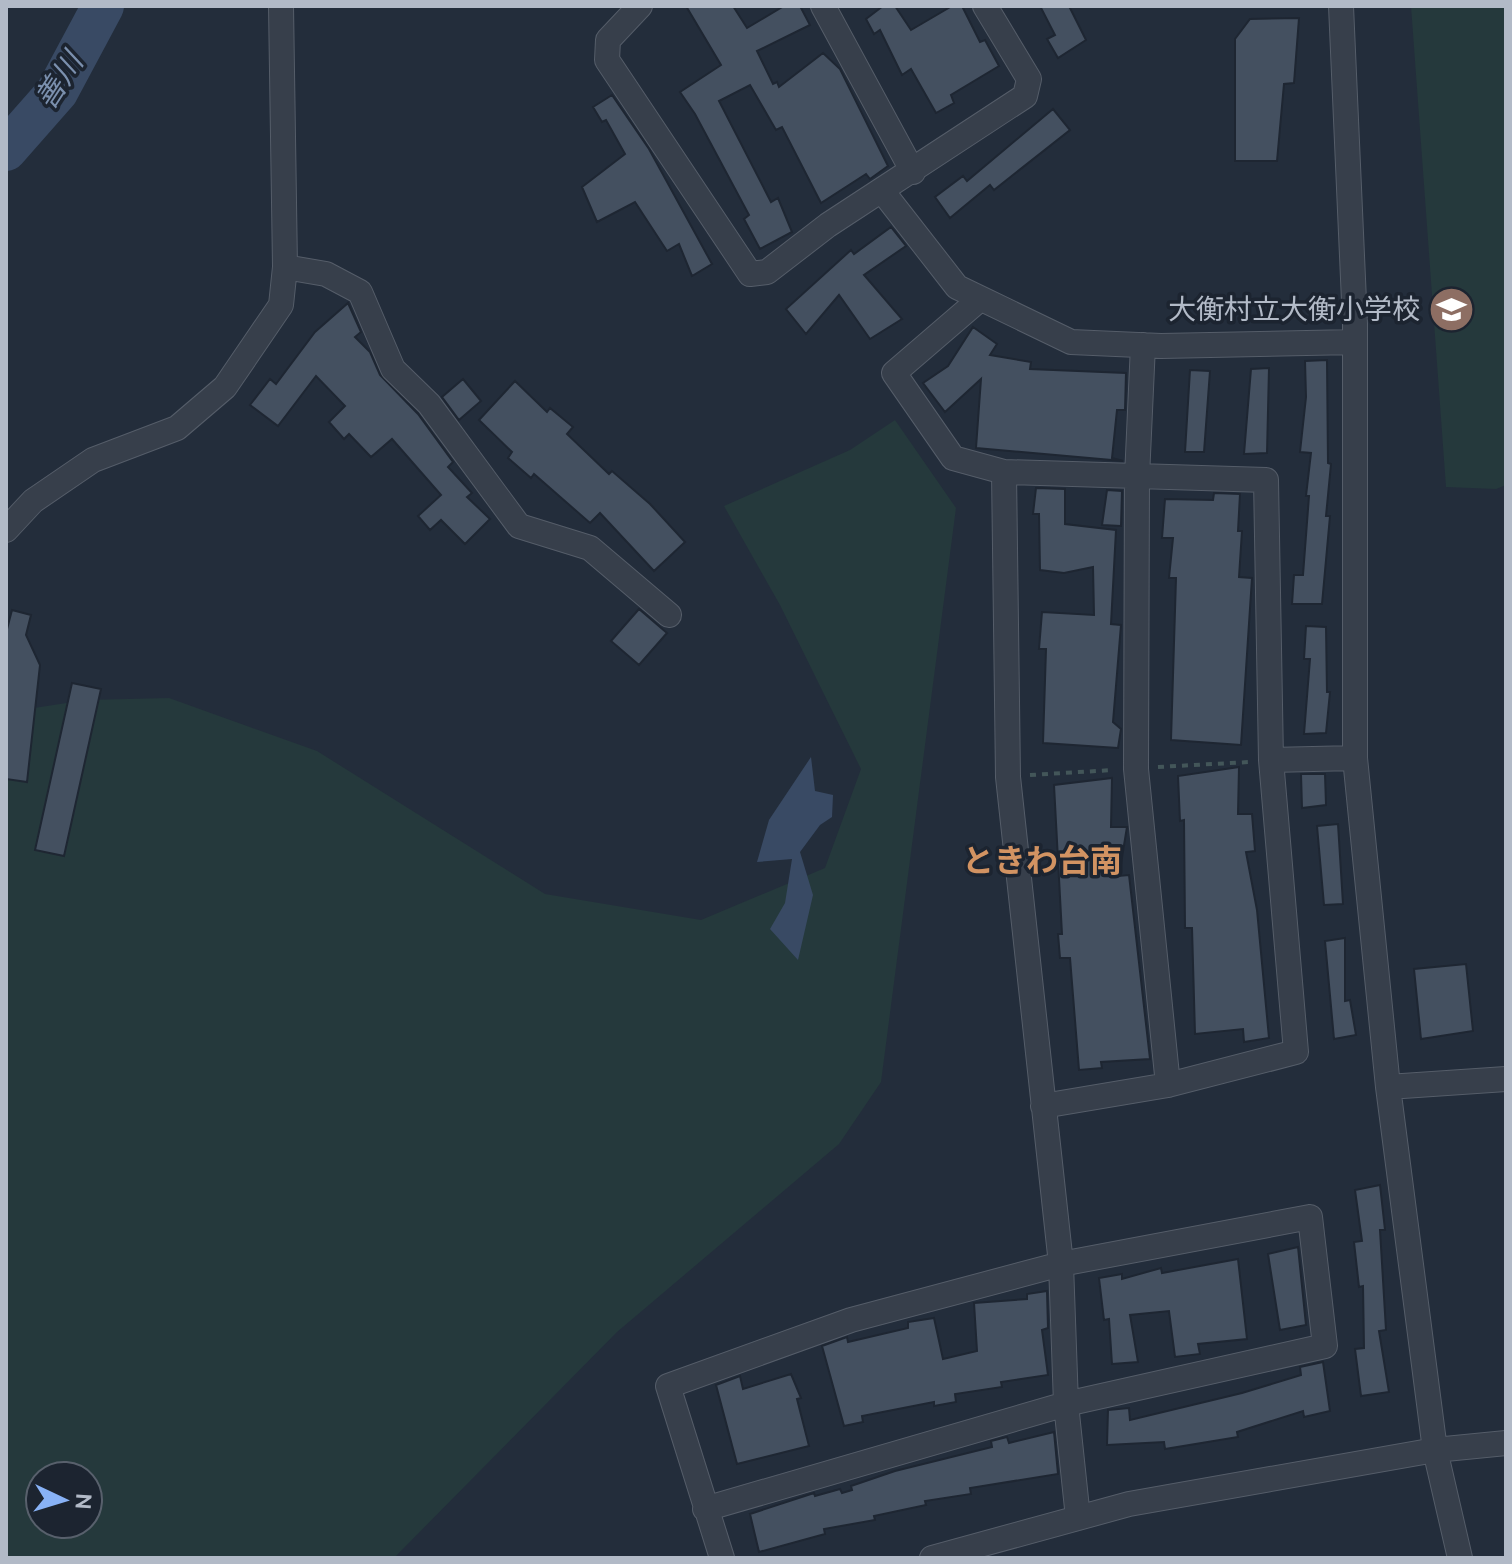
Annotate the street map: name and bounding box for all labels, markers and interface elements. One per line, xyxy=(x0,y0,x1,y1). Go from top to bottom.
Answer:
water label: 善川 xyxy=(28,44,90,115)
school or university icon: 大衡村立大衡小学校 xyxy=(1427,285,1475,333)
place label: 大衡村立大衡小学校 xyxy=(1168,293,1420,324)
district label: ときわ台南 xyxy=(962,842,1122,878)
north arrow xyxy=(24,1460,104,1540)
text: N xyxy=(71,1492,97,1510)

